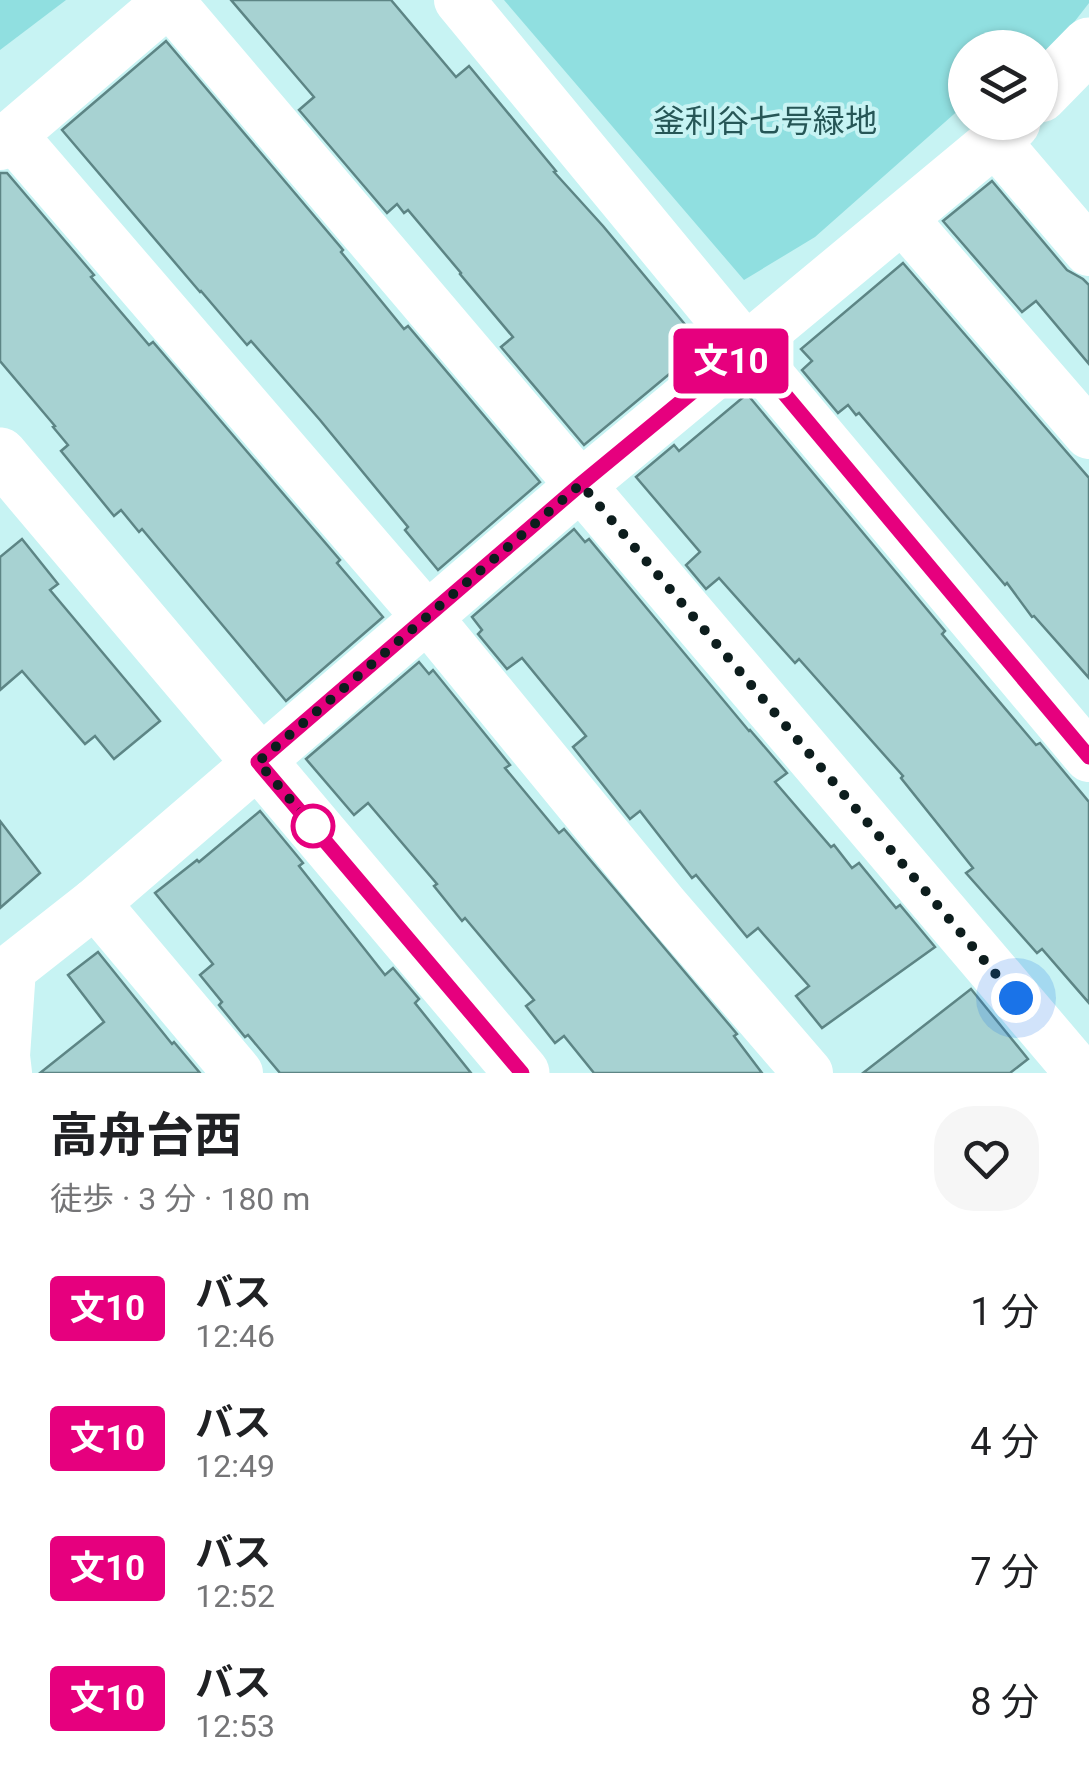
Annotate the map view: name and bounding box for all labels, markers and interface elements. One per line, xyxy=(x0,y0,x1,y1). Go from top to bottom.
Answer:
map controls xyxy=(948,30,1058,140)
button: layers xyxy=(948,30,1058,140)
park label: 釜利谷七号緑地 xyxy=(653,102,877,140)
line badge: 文10 xyxy=(674,328,788,394)
text: 文10 xyxy=(693,341,769,382)
unlabelled marker xyxy=(292,805,334,847)
your location xyxy=(991,973,1041,1023)
button: heart xyxy=(934,1106,1039,1211)
text: 高舟台西 xyxy=(50,1107,242,1164)
text: 徒歩 · 3 分 · 180 m xyxy=(50,1180,310,1218)
text: バス xyxy=(195,1271,271,1315)
text: 文10 xyxy=(70,1288,145,1329)
text: 1 分 xyxy=(970,1290,1039,1334)
text: 12:46 xyxy=(195,1317,275,1355)
text: バス xyxy=(195,1401,271,1445)
text: 文10 xyxy=(70,1418,145,1459)
text: 4 分 xyxy=(970,1420,1039,1464)
text: 12:49 xyxy=(195,1447,275,1485)
text: バス xyxy=(195,1531,271,1575)
text: 文10 xyxy=(70,1548,145,1589)
text: 7 分 xyxy=(970,1550,1039,1594)
text: 12:52 xyxy=(195,1577,275,1615)
text: バス xyxy=(195,1661,271,1705)
text: 文10 xyxy=(70,1678,145,1719)
text: 8 分 xyxy=(970,1680,1039,1724)
text: 12:53 xyxy=(195,1707,275,1745)

